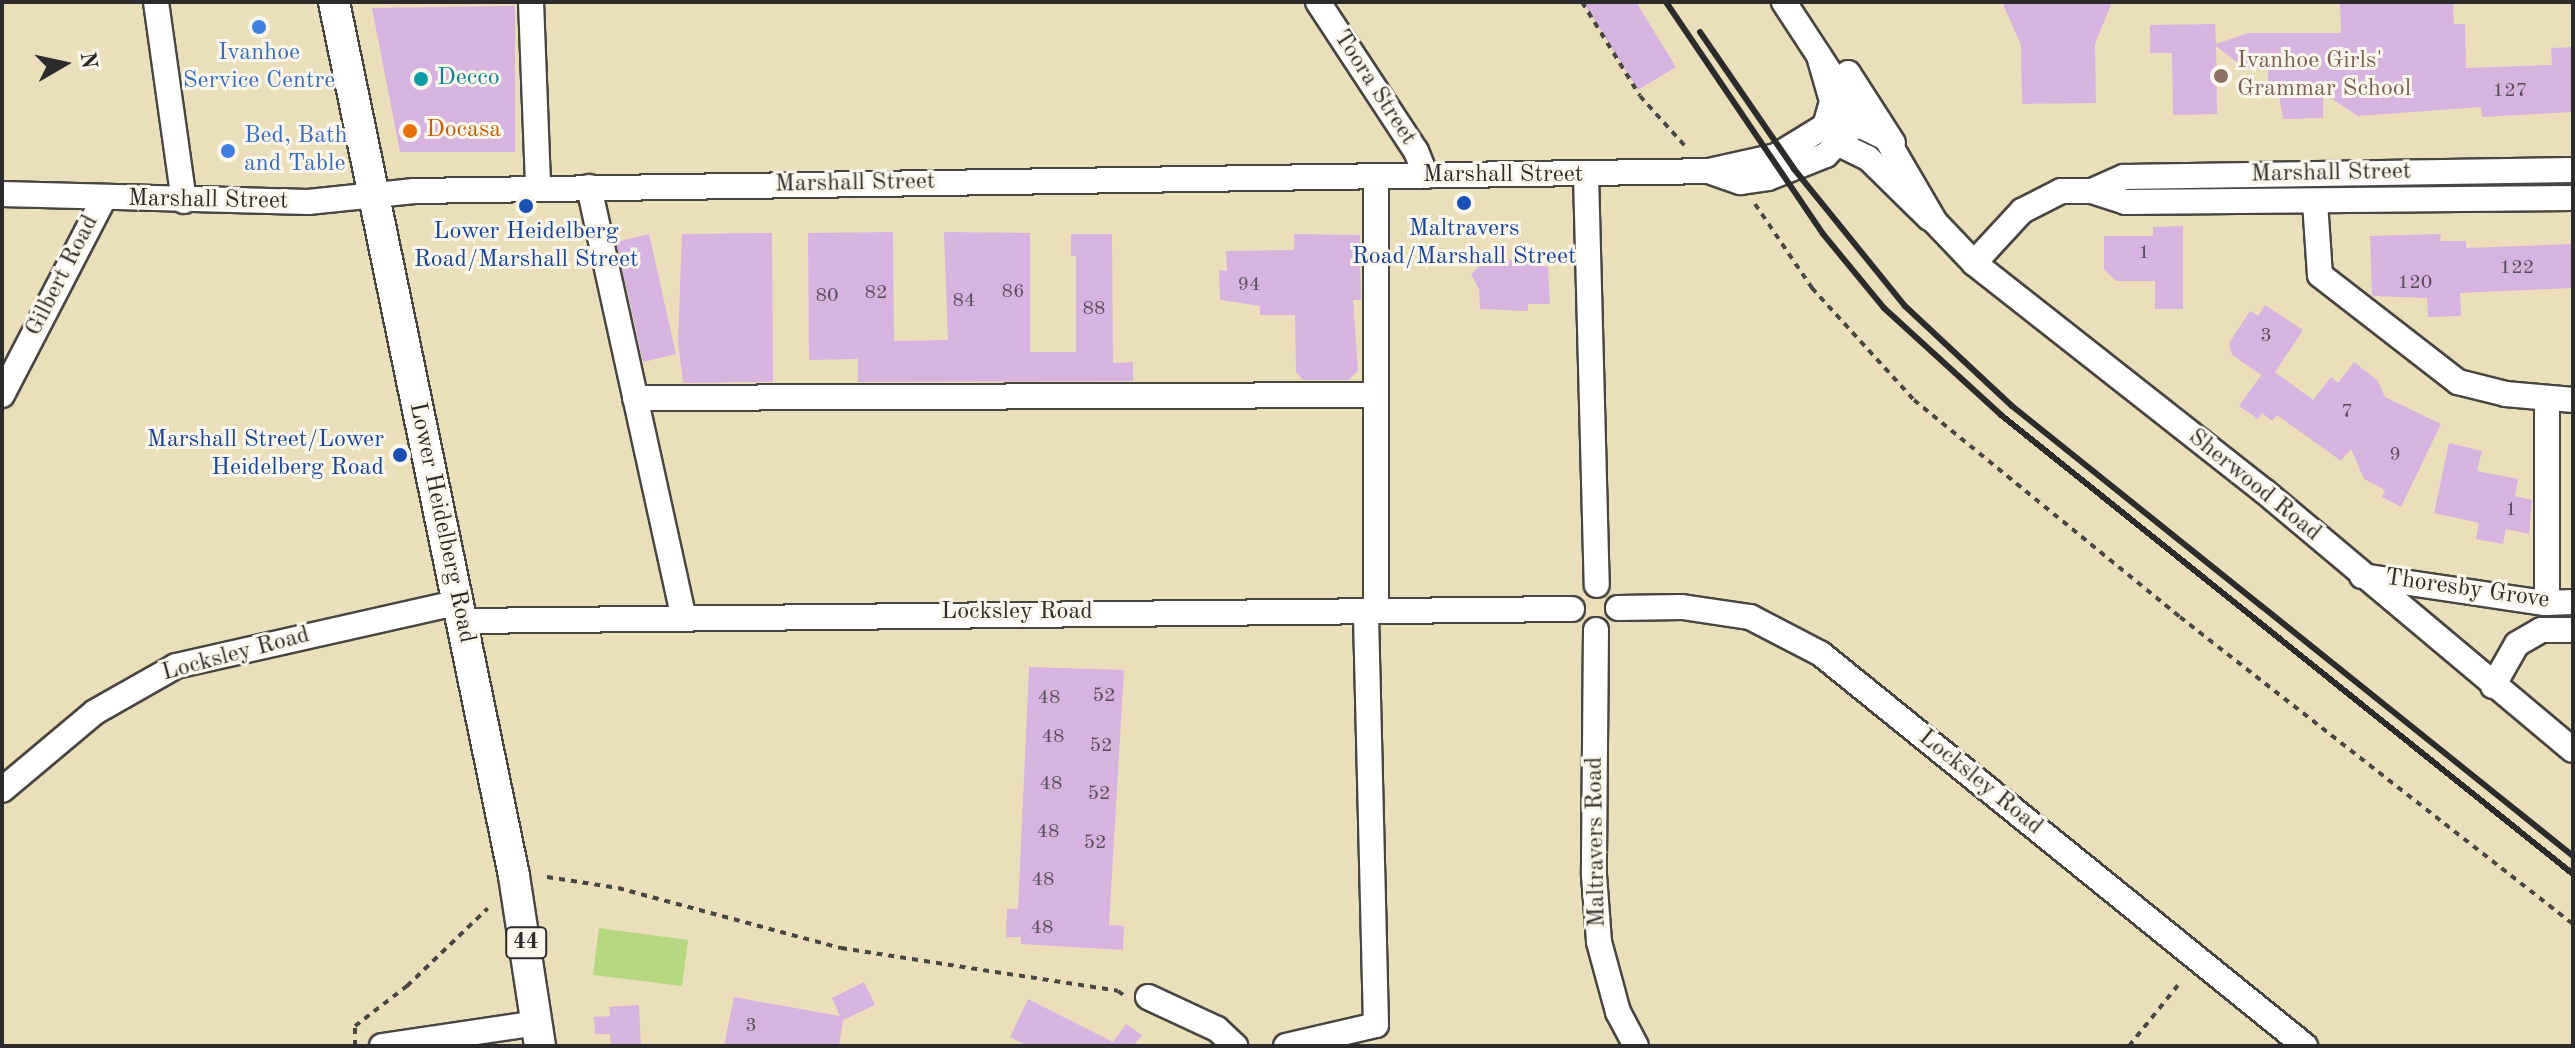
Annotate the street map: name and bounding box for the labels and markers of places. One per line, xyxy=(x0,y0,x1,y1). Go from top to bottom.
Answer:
marker: Ivanhoe Service Centre xyxy=(250,18,268,36)
place label: Ivanhoe Service Centre xyxy=(183,40,335,96)
place label: Ivanhoe Girls' Grammar School xyxy=(2237,48,2411,104)
place label: Decco xyxy=(437,65,500,93)
marker: Ivanhoe Girls' Grammar School xyxy=(2212,67,2230,85)
marker: Decco xyxy=(412,70,430,88)
place label: Docasa xyxy=(426,117,501,145)
marker: Docasa xyxy=(401,122,419,140)
place label: Bed, Bath and Table xyxy=(244,123,347,179)
marker: Bed, Bath and Table xyxy=(219,142,237,160)
marker: Maltravers Road/Marshall Street xyxy=(1455,194,1473,212)
marker: Lower Heidelberg Road/Marshall Street xyxy=(517,197,535,215)
place label: Maltravers Road/Marshall Street xyxy=(1352,216,1576,272)
place label: Lower Heidelberg Road/Marshall Street xyxy=(414,219,638,275)
place label: Marshall Street/Lower Heidelberg Road xyxy=(147,427,384,483)
marker: Marshall Street/Lower Heidelberg Road xyxy=(391,446,409,464)

